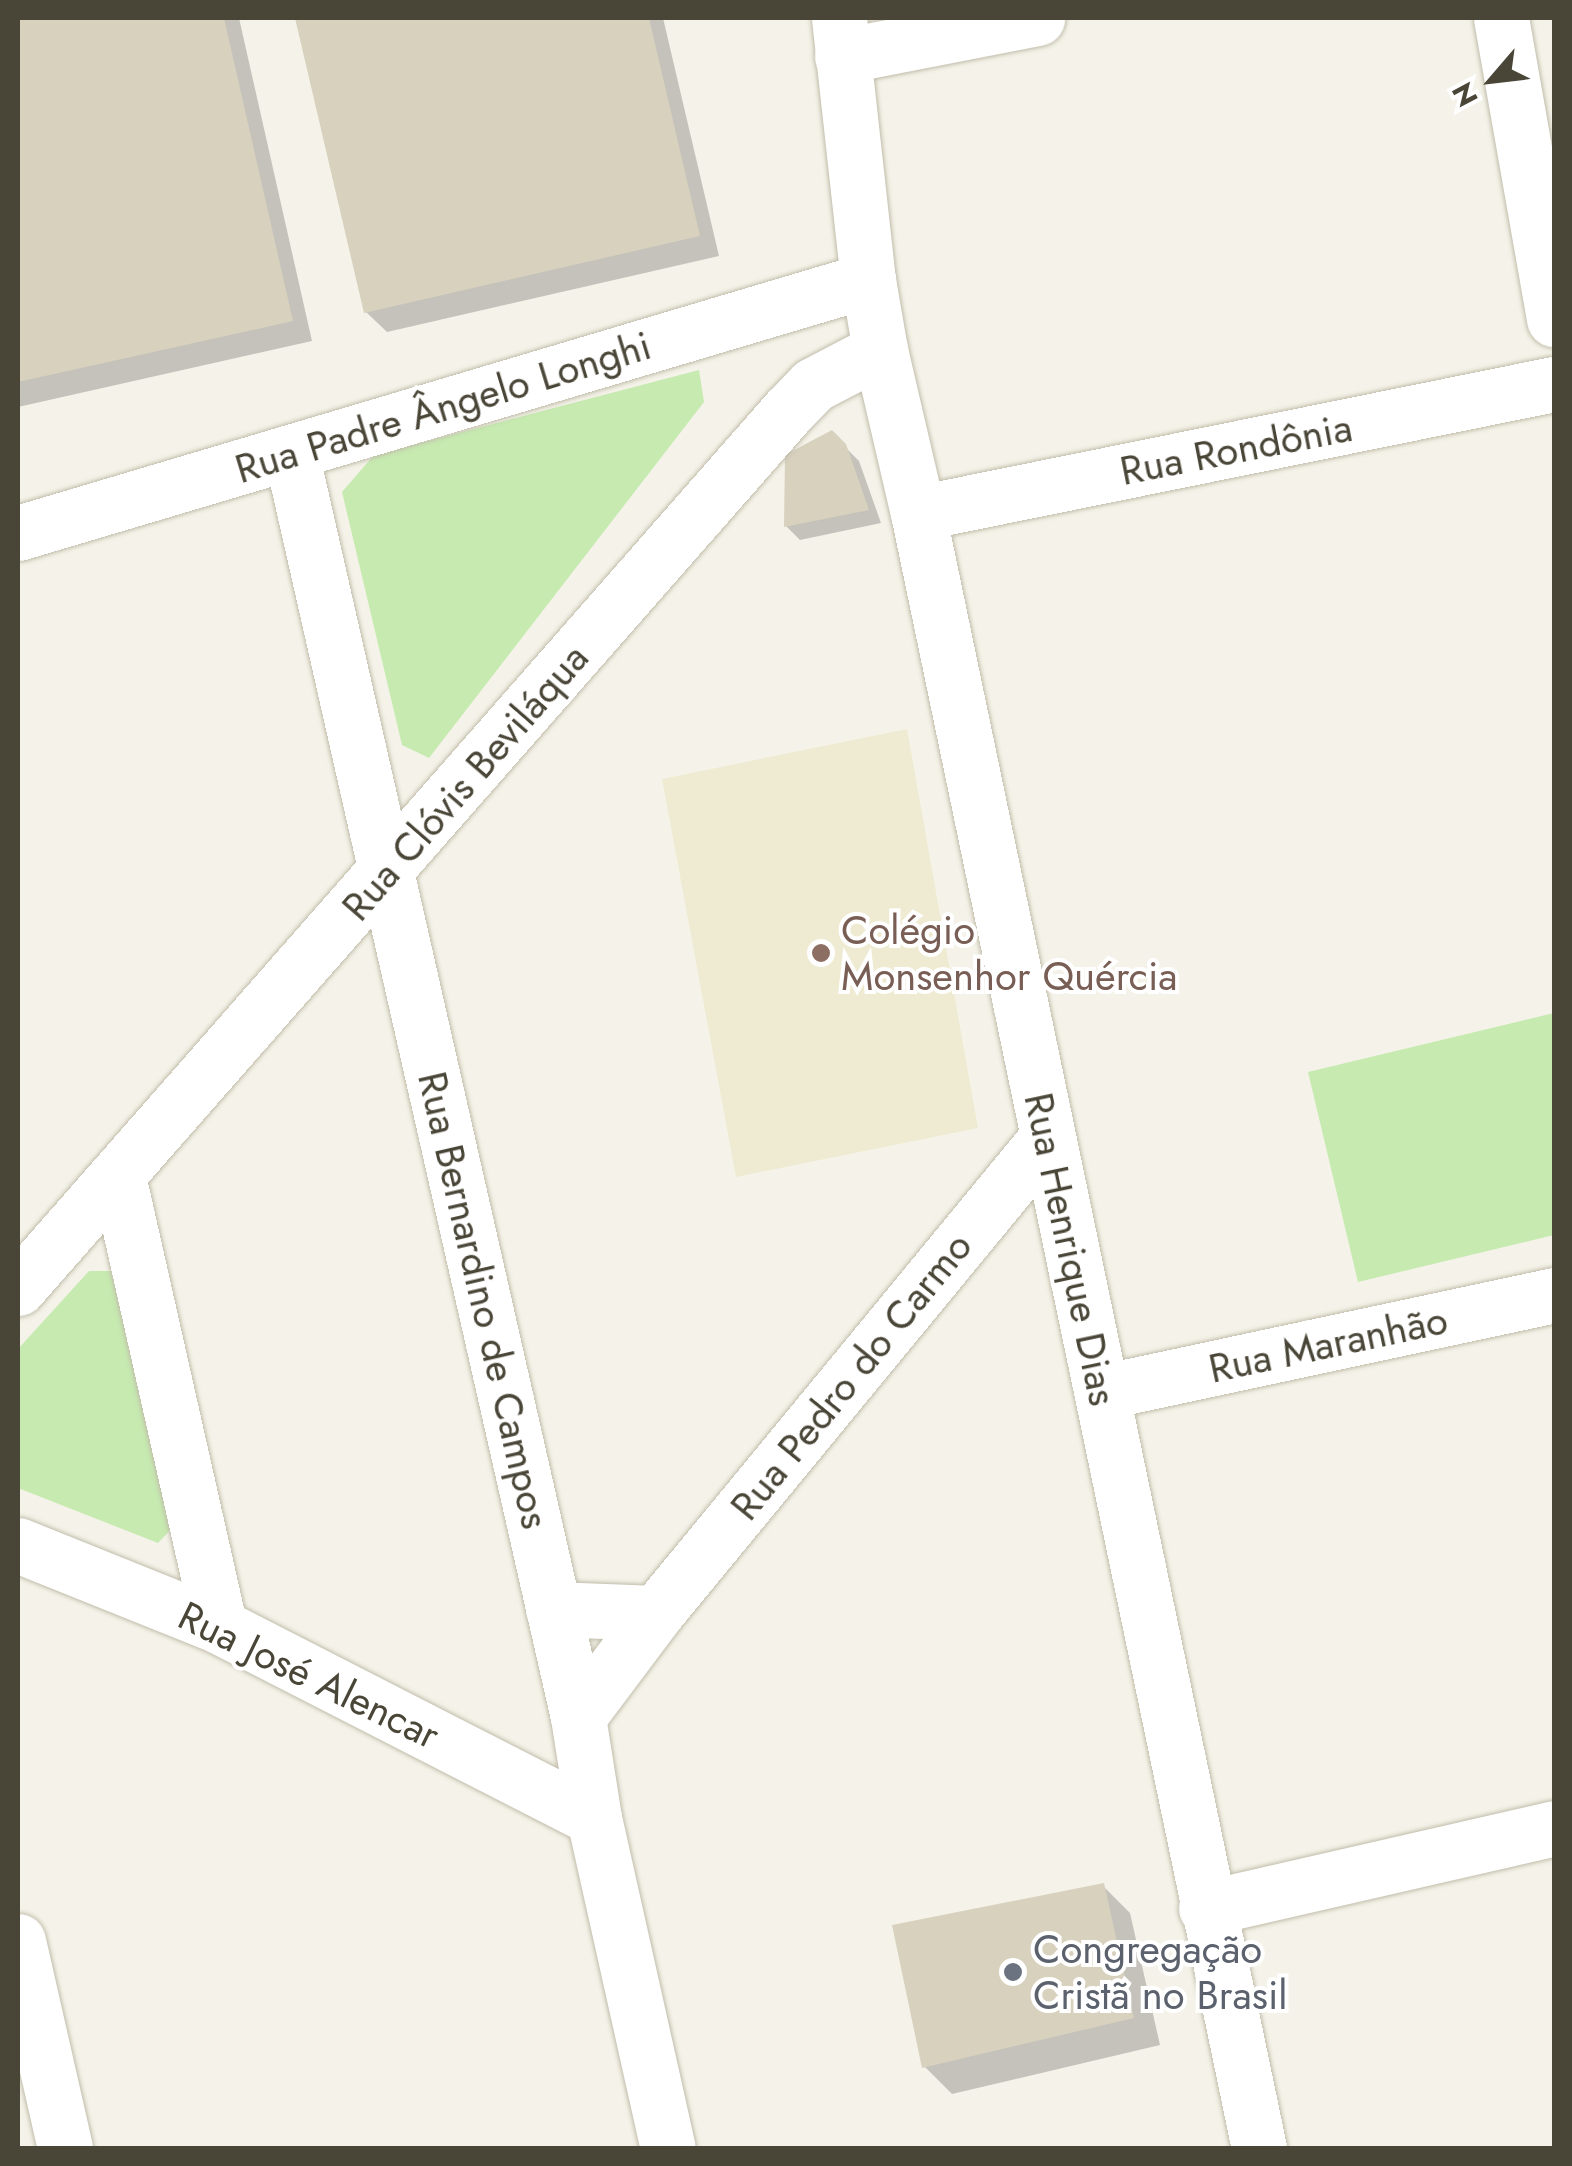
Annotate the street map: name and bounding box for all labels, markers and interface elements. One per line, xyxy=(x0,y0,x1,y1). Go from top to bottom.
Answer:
north arrow xyxy=(1442,30,1542,130)
text: N xyxy=(1442,75,1488,114)
street label: Rua Padre Ângelo Longhi xyxy=(229,321,657,493)
street label: Rua Rondônia xyxy=(1116,403,1356,495)
street label: Rua Clóvis Beviláqua xyxy=(332,634,598,930)
place label: Colégio Monsenhor Quércia xyxy=(841,906,1178,1000)
marker: Colégio Monsenhor Quércia xyxy=(810,942,832,964)
street label: Rua Bernardino de Campos xyxy=(408,1067,560,1533)
street label: Rua Henrique Dias xyxy=(1014,1088,1128,1410)
street label: Rua Pedro do Carmo xyxy=(720,1223,982,1529)
street label: Rua Maranhão xyxy=(1204,1295,1452,1393)
street label: Rua José Alencar xyxy=(171,1591,447,1759)
place label: Congregação Cristã no Brasil xyxy=(1033,1925,1287,2019)
marker: Congregação Cristã no Brasil xyxy=(1002,1961,1024,1983)

